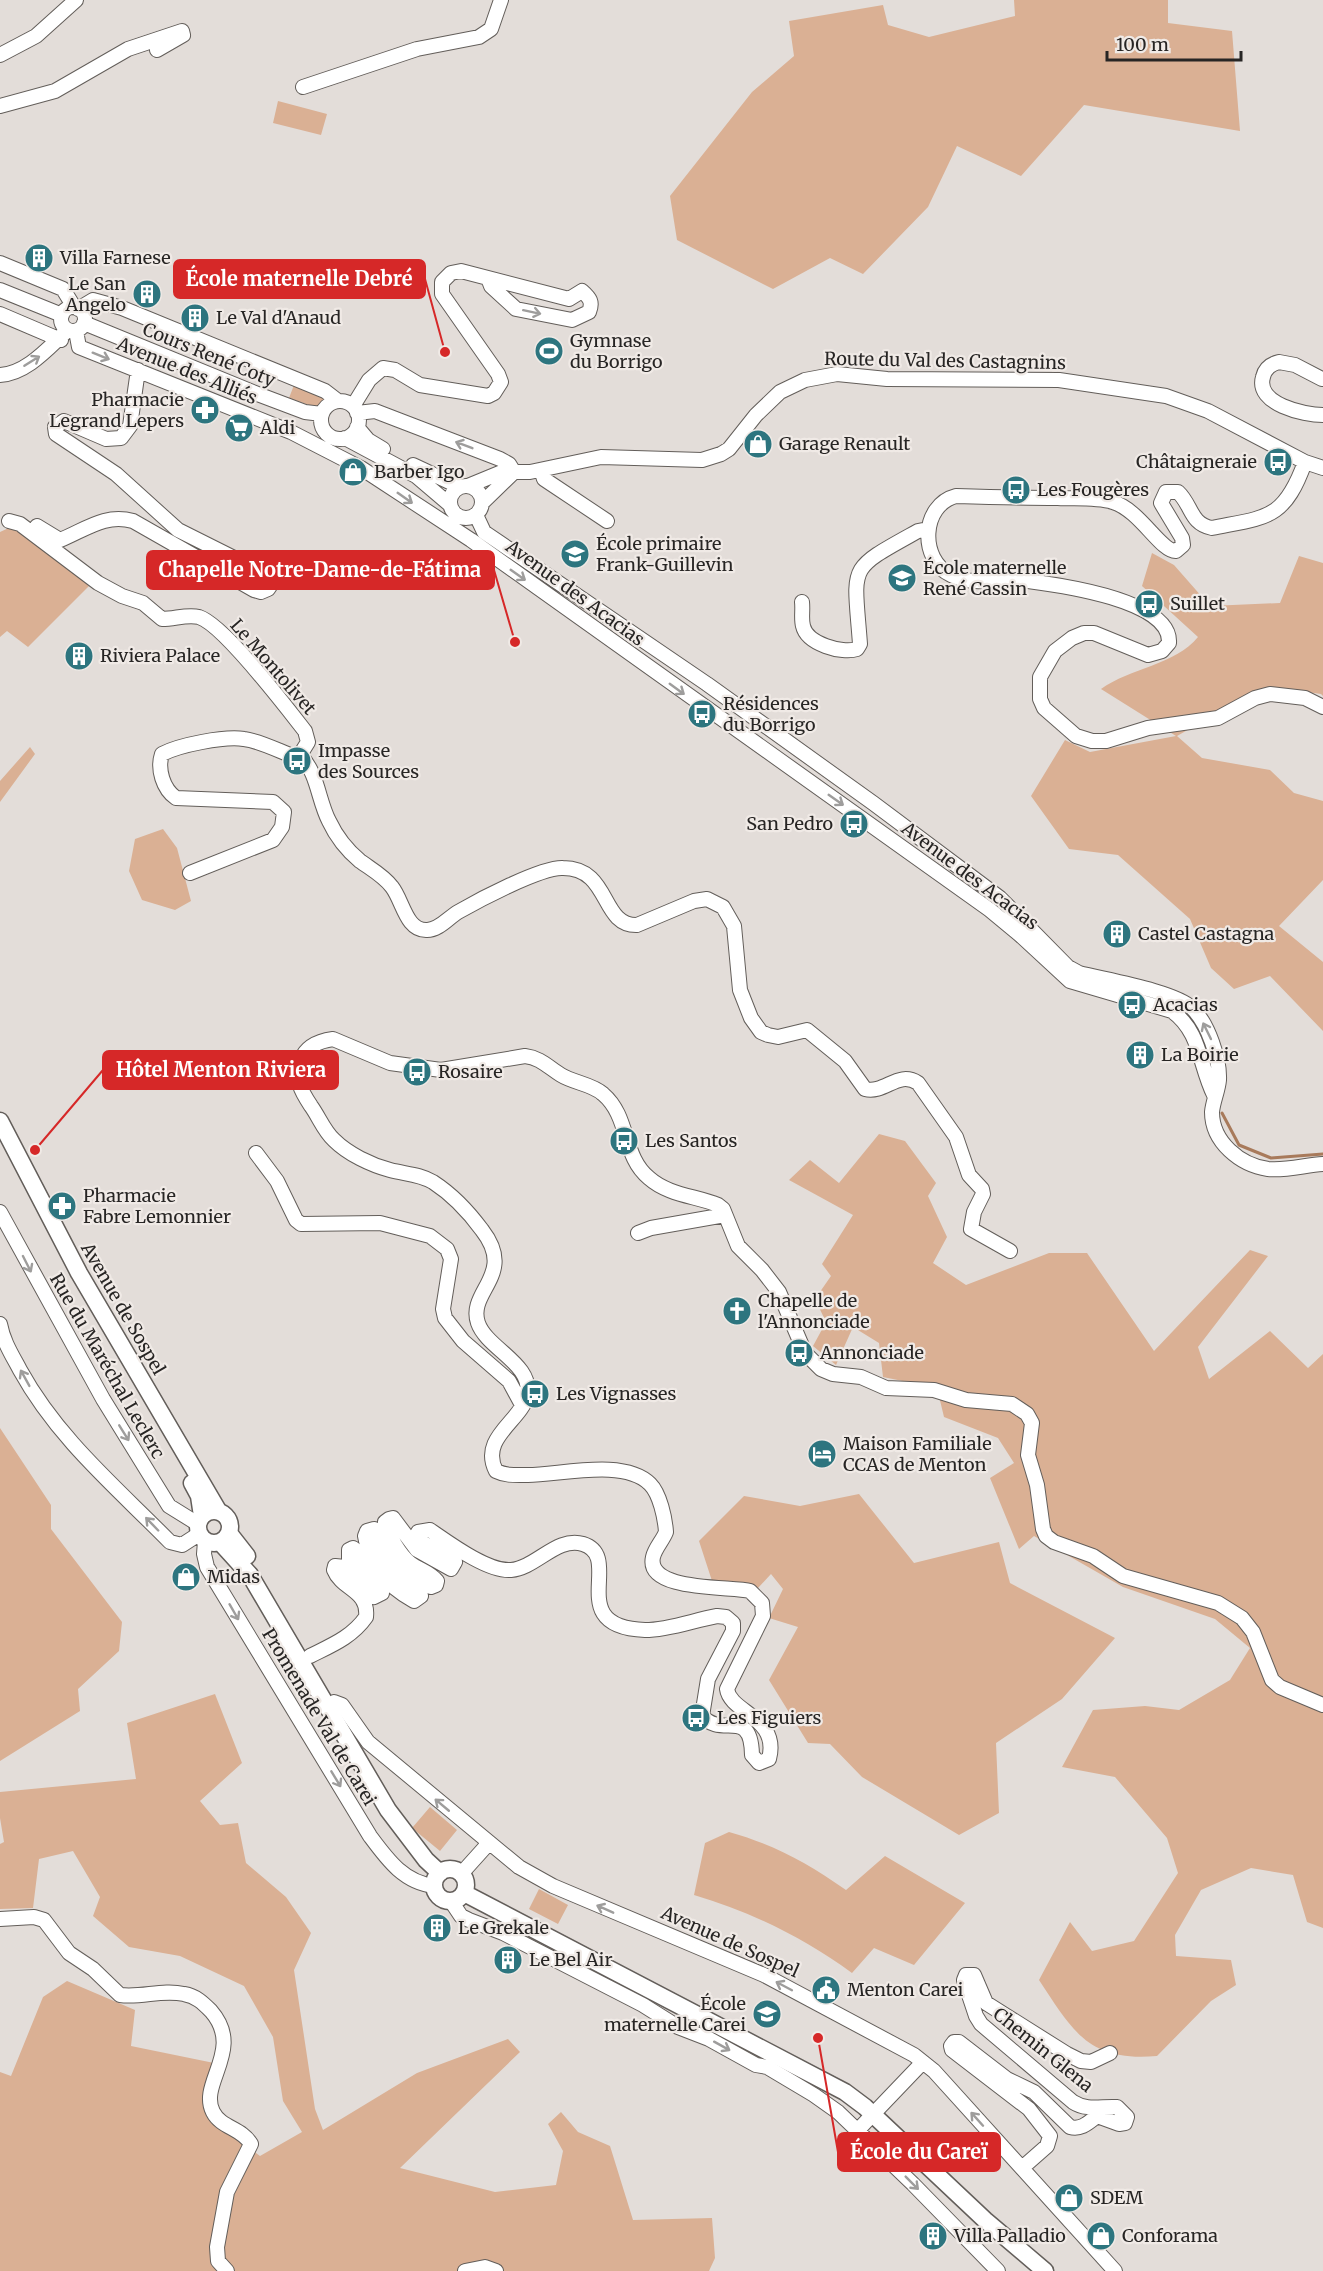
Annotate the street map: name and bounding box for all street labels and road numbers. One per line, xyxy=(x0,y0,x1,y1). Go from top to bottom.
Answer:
street label: Cours René Coty xyxy=(139,317,279,392)
street label: Avenue des Alliés xyxy=(113,332,261,409)
street label: Route du Val des Castagnins xyxy=(824,347,1066,374)
street label: Avenue des Acacias xyxy=(501,534,649,651)
street label: Le Montolivet xyxy=(225,614,321,719)
street label: Avenue des Acacias xyxy=(896,816,1044,935)
street label: Avenue de Sospel xyxy=(76,1238,171,1379)
street label: Rue du Maréchal Leclerc xyxy=(45,1269,170,1463)
street label: Promenade Val de Carei xyxy=(257,1624,382,1810)
street label: Avenue de Sospel xyxy=(657,1900,803,1982)
street label: Chemin Glena xyxy=(989,2002,1098,2097)

